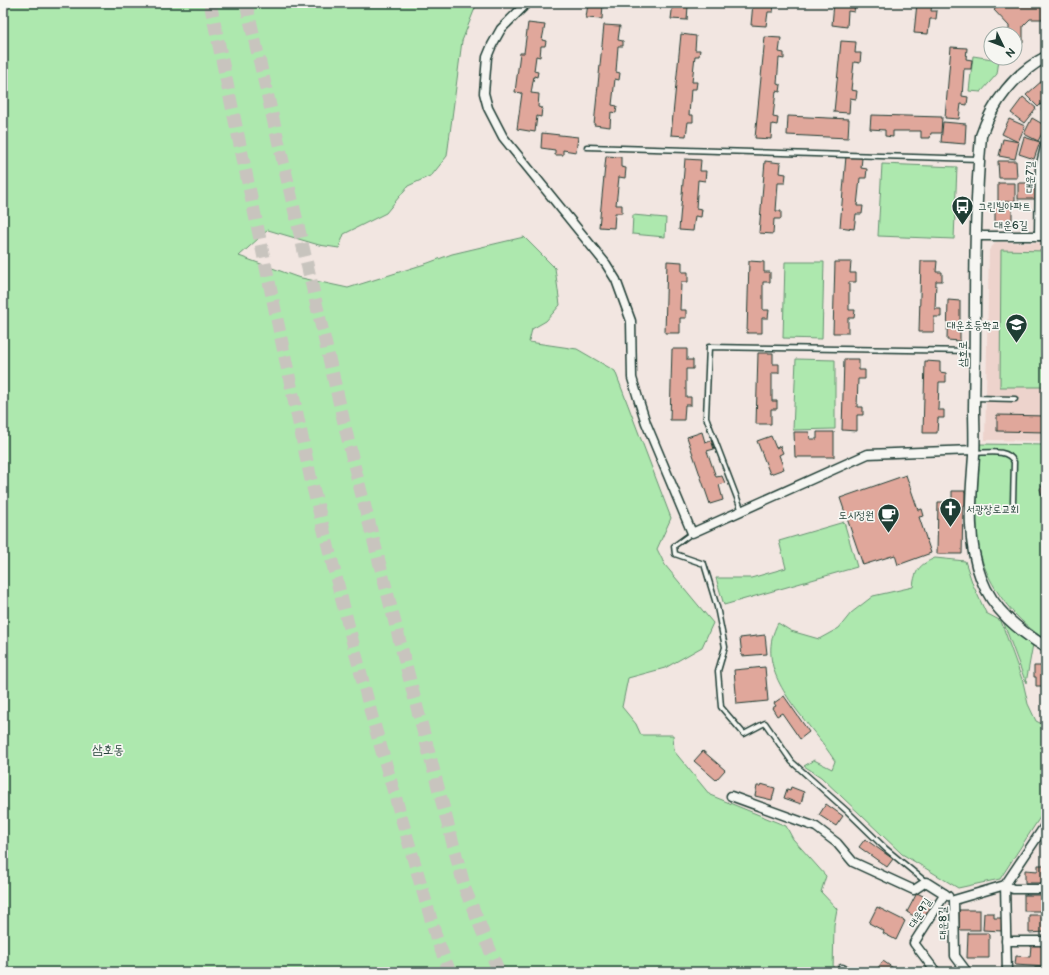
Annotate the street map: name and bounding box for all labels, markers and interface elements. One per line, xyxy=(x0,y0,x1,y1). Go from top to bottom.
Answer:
north arrow xyxy=(983,26,1023,66)
text: N xyxy=(1002,45,1018,60)
street label: 대운7길 xyxy=(1023,161,1037,193)
bus stop icon: 그린빌아파트 xyxy=(950,193,976,226)
place label: 그린빌아파트 xyxy=(978,200,1031,213)
street label: 대운6길 xyxy=(994,219,1028,232)
school or university icon: 대운초등학교 xyxy=(1003,312,1029,345)
place label: 대운초등학교 xyxy=(947,319,1000,332)
street label: 삼호로 xyxy=(956,340,970,367)
church icon: 서광장로교회 xyxy=(937,496,963,529)
cafe icon: 도시정원 xyxy=(876,502,902,535)
place label: 서광장로교회 xyxy=(966,503,1019,516)
place label: 도시정원 xyxy=(839,509,874,522)
district label: 삼호동 xyxy=(92,742,124,758)
street label: 대운9길 xyxy=(906,895,934,930)
street label: 대운8길 xyxy=(936,906,950,940)

